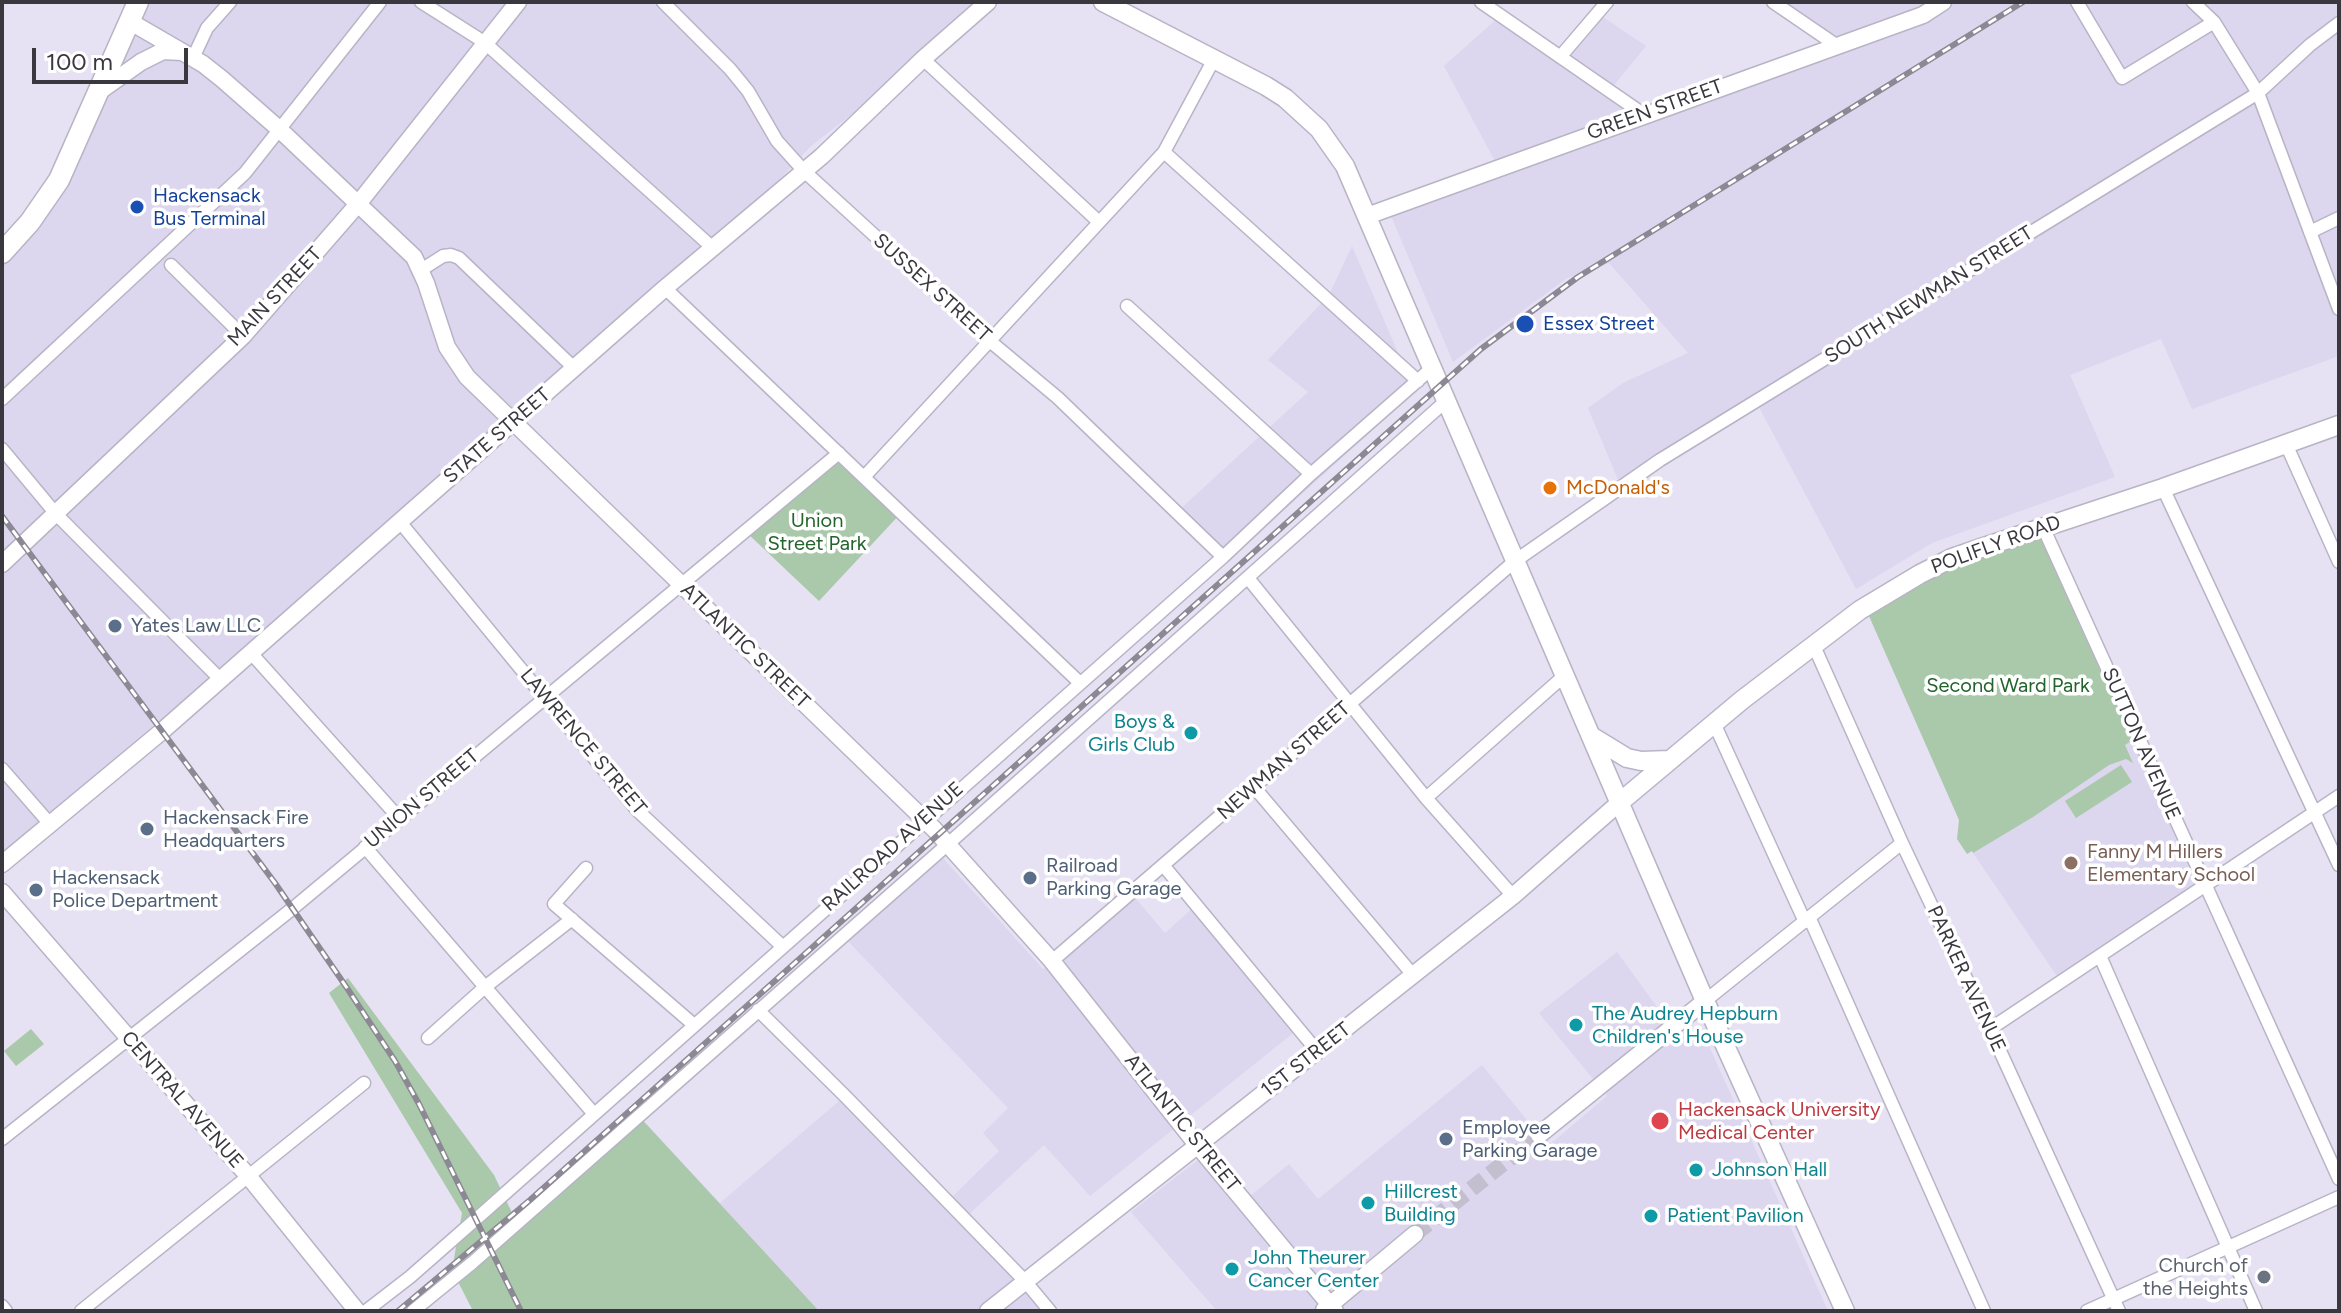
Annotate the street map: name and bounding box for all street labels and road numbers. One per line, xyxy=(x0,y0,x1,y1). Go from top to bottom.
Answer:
street label: GREEN STREET xyxy=(1584,74,1726,146)
street label: SOUTH NEWMAN STREET xyxy=(1821,221,2037,369)
street label: SUSSEX STREET xyxy=(868,229,996,347)
street label: MAIN STREET xyxy=(223,242,327,352)
street label: STATE STREET xyxy=(439,383,555,489)
street label: POLIFLY ROAD xyxy=(1928,510,2064,580)
street label: ATLANTIC STREET xyxy=(675,578,815,714)
street label: LAWRENCE STREET xyxy=(515,664,651,820)
street label: SUTTON AVENUE xyxy=(2097,664,2185,824)
street label: NEWMAN STREET xyxy=(1213,697,1355,825)
street label: UNION STREET xyxy=(360,744,484,854)
street label: RAILROAD AVENUE xyxy=(817,777,969,917)
street label: PARKER AVENUE xyxy=(1922,902,2010,1056)
street label: 1ST STREET xyxy=(1256,1018,1356,1102)
street label: CENTRAL AVENUE xyxy=(116,1026,248,1174)
street label: ATLANTIC STREET xyxy=(1119,1049,1245,1197)

